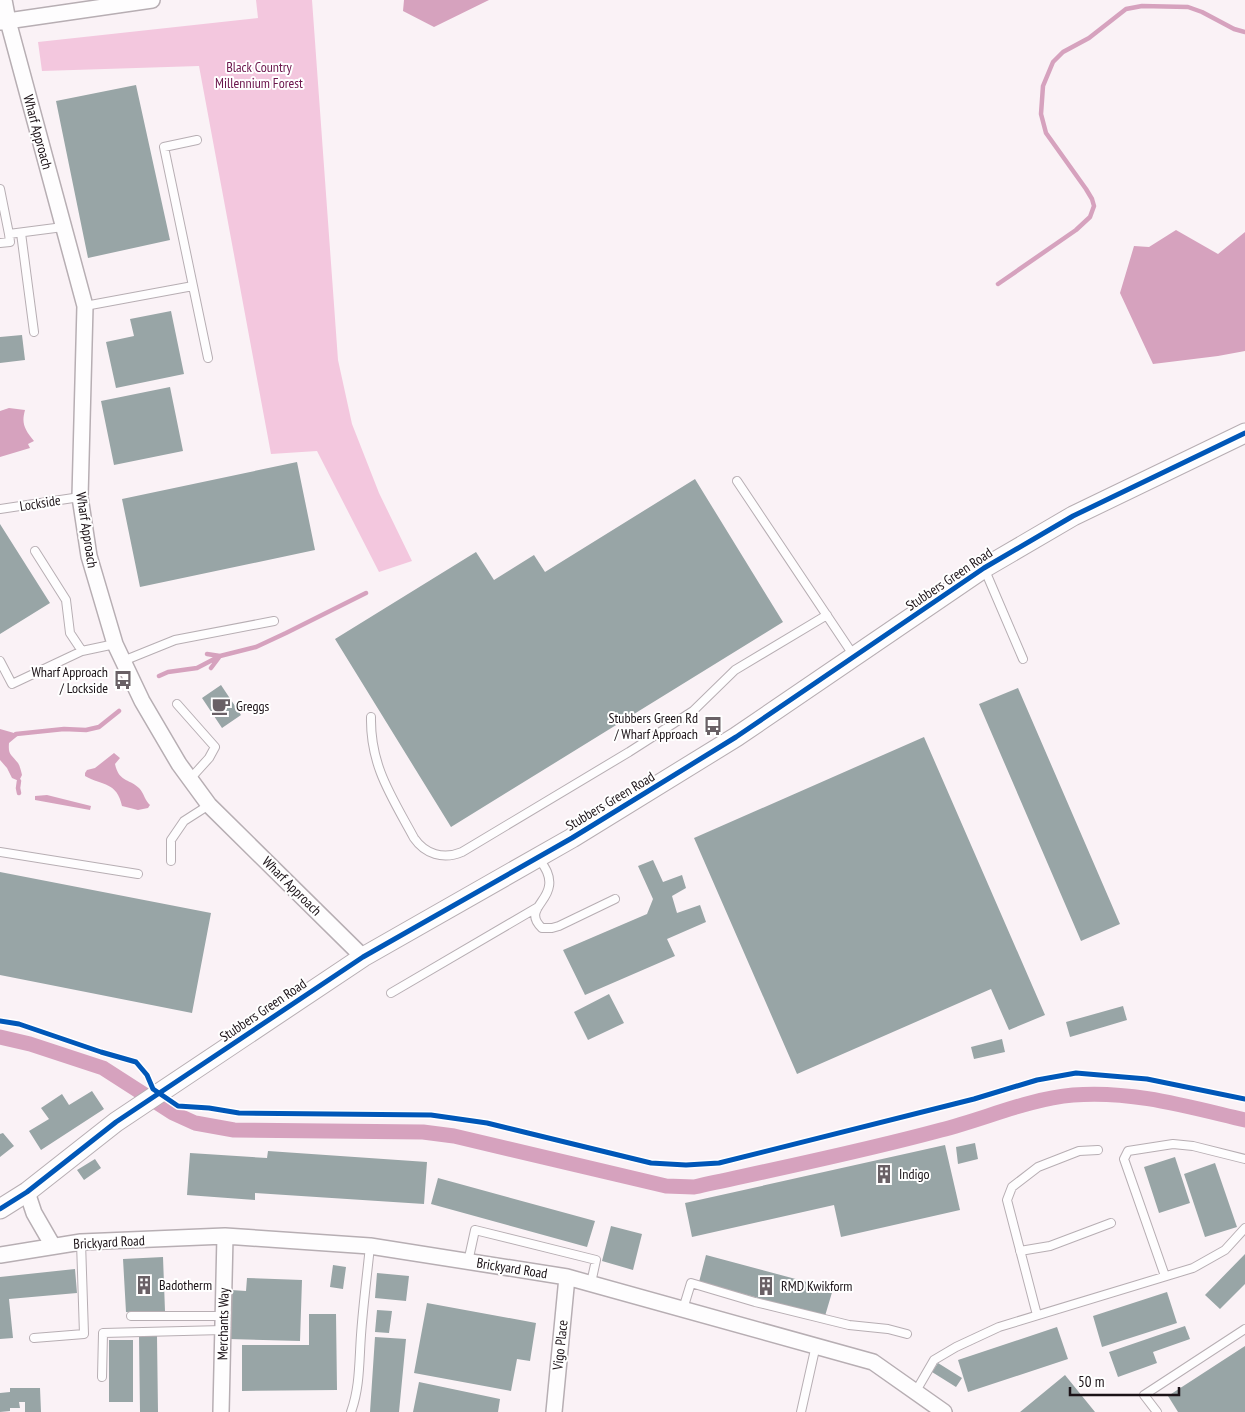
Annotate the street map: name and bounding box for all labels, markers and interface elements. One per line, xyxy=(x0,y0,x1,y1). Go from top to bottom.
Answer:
park label: Black Country Millennium Forest xyxy=(215,58,303,92)
street label: Wharf Approach xyxy=(19,93,57,171)
street label: Lockside xyxy=(18,491,62,515)
street label: Wharf Approach xyxy=(72,491,102,569)
street label: Stubbers Green Road xyxy=(902,543,996,615)
place label: Wharf Approach / Lockside xyxy=(31,663,108,697)
bus stop icon: Wharf Approach / Lockside xyxy=(112,669,134,691)
cafe icon: Greggs xyxy=(210,695,232,717)
place label: Greggs xyxy=(236,697,269,715)
place label: Stubbers Green Rd / Wharf Approach xyxy=(609,709,698,743)
bus stop icon: Stubbers Green Rd / Wharf Approach xyxy=(702,715,724,737)
street label: Stubbers Green Road xyxy=(562,767,658,835)
street label: Wharf Approach xyxy=(259,853,325,919)
street label: Stubbers Green Road xyxy=(216,974,310,1046)
building icon: Indigo xyxy=(873,1163,895,1185)
place label: Indigo xyxy=(899,1165,930,1183)
street label: Brickyard Road xyxy=(73,1231,145,1253)
street label: Brickyard Road xyxy=(475,1254,549,1282)
building icon: Badotherm xyxy=(133,1274,155,1296)
building icon: RMD Kwikform xyxy=(755,1275,777,1297)
place label: Badotherm xyxy=(159,1276,212,1294)
place label: RMD Kwikform xyxy=(781,1277,852,1295)
street label: Merchants Way xyxy=(213,1287,233,1360)
street label: Vigo Place xyxy=(548,1319,572,1372)
scale bar xyxy=(1070,1364,1179,1396)
text: 50 m xyxy=(1078,1372,1104,1391)

